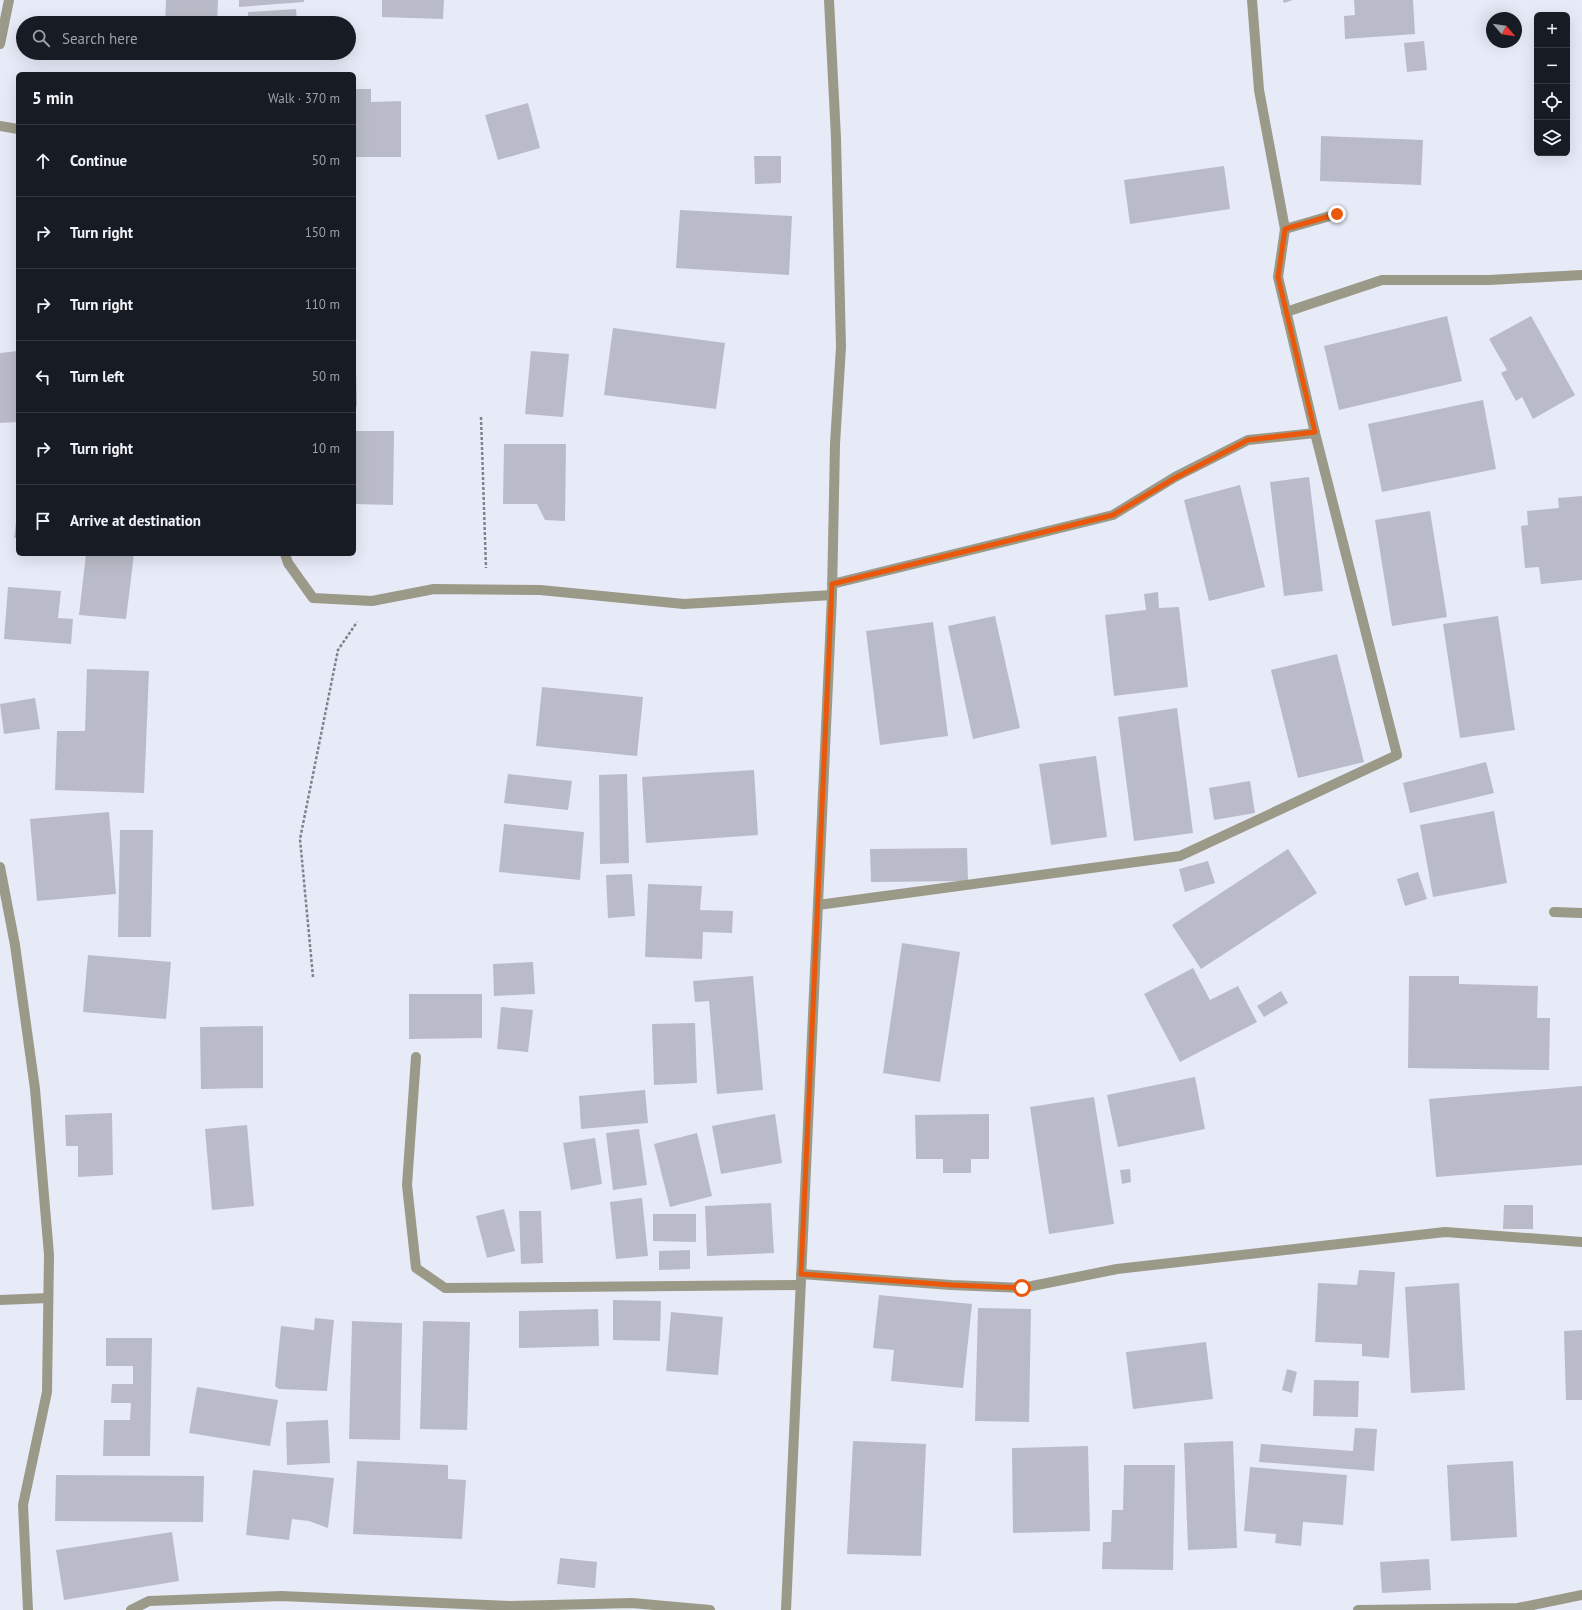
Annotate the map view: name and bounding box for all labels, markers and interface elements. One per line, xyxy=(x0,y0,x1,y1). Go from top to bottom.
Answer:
north arrow xyxy=(1486,12,1522,48)
map controls xyxy=(1534,12,1570,156)
button: + xyxy=(1534,12,1570,48)
search box xyxy=(16,16,356,60)
icon: search xyxy=(30,27,52,49)
text: Search here xyxy=(62,29,138,48)
button: − xyxy=(1534,48,1570,84)
button: locate xyxy=(1534,84,1570,120)
text: 5 min xyxy=(32,87,73,109)
text: Walk · 370 m xyxy=(268,90,340,107)
button: layers xyxy=(1534,120,1570,156)
icon: ahead xyxy=(32,150,54,172)
text: Continue xyxy=(70,151,127,170)
text: 50 m xyxy=(312,152,340,169)
route end xyxy=(1328,205,1346,223)
icon: right xyxy=(32,222,54,244)
text: Turn right xyxy=(70,223,133,242)
text: 150 m xyxy=(305,224,340,241)
icon: right xyxy=(32,294,54,316)
text: Turn right xyxy=(70,295,133,314)
text: 110 m xyxy=(305,296,340,313)
icon: left xyxy=(32,366,54,388)
text: Turn left xyxy=(70,367,124,386)
text: 50 m xyxy=(312,368,340,385)
icon: right xyxy=(32,438,54,460)
text: Turn right xyxy=(70,439,133,458)
text: 10 m xyxy=(312,440,340,457)
icon: arrive xyxy=(32,510,54,532)
text: Arrive at destination xyxy=(70,511,201,530)
route start xyxy=(1013,1279,1031,1297)

